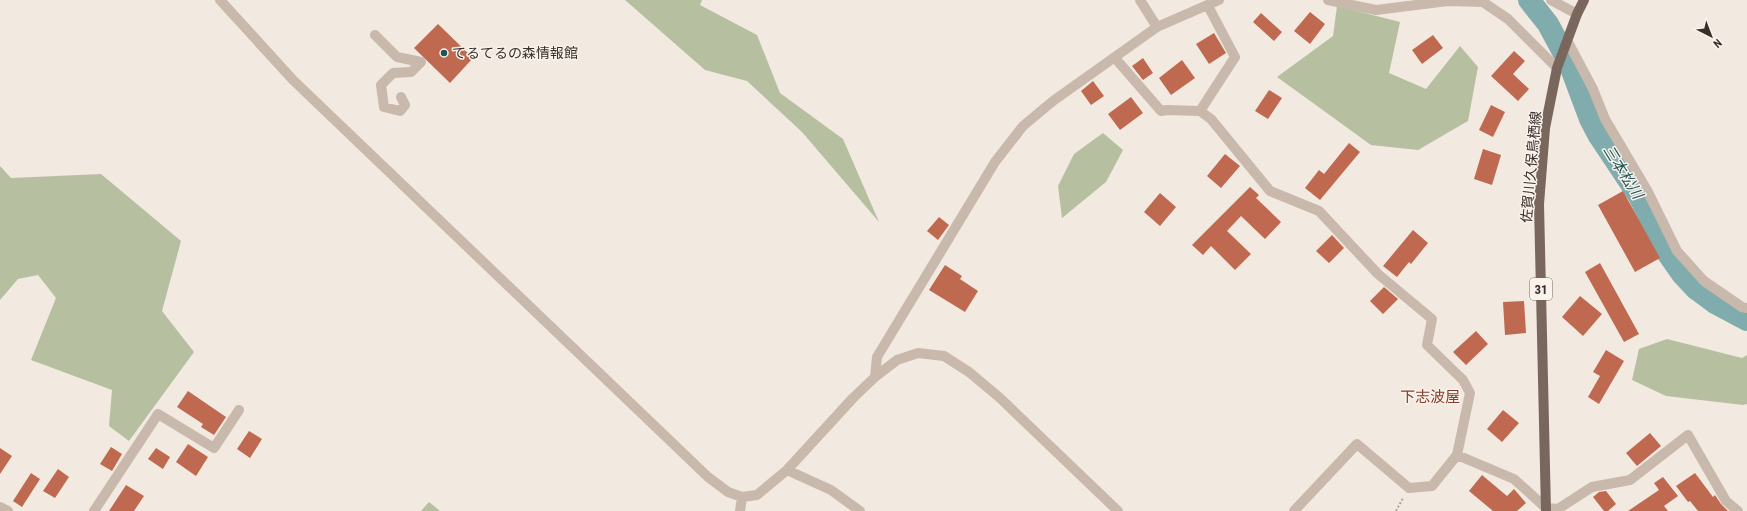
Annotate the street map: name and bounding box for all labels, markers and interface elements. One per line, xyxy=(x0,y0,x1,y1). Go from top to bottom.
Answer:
north arrow xyxy=(1691,16,1731,56)
text: N xyxy=(1710,36,1724,50)
place label: てるてるの森情報館 xyxy=(452,45,578,61)
marker: てるてるの森情報館 xyxy=(439,48,449,58)
street label: 佐賀川久保鳥栖線 xyxy=(1518,111,1544,223)
water label: 三本松川 xyxy=(1599,142,1648,204)
road number: 31 xyxy=(1530,278,1552,300)
district label: 下志波屋 xyxy=(1400,388,1460,406)

